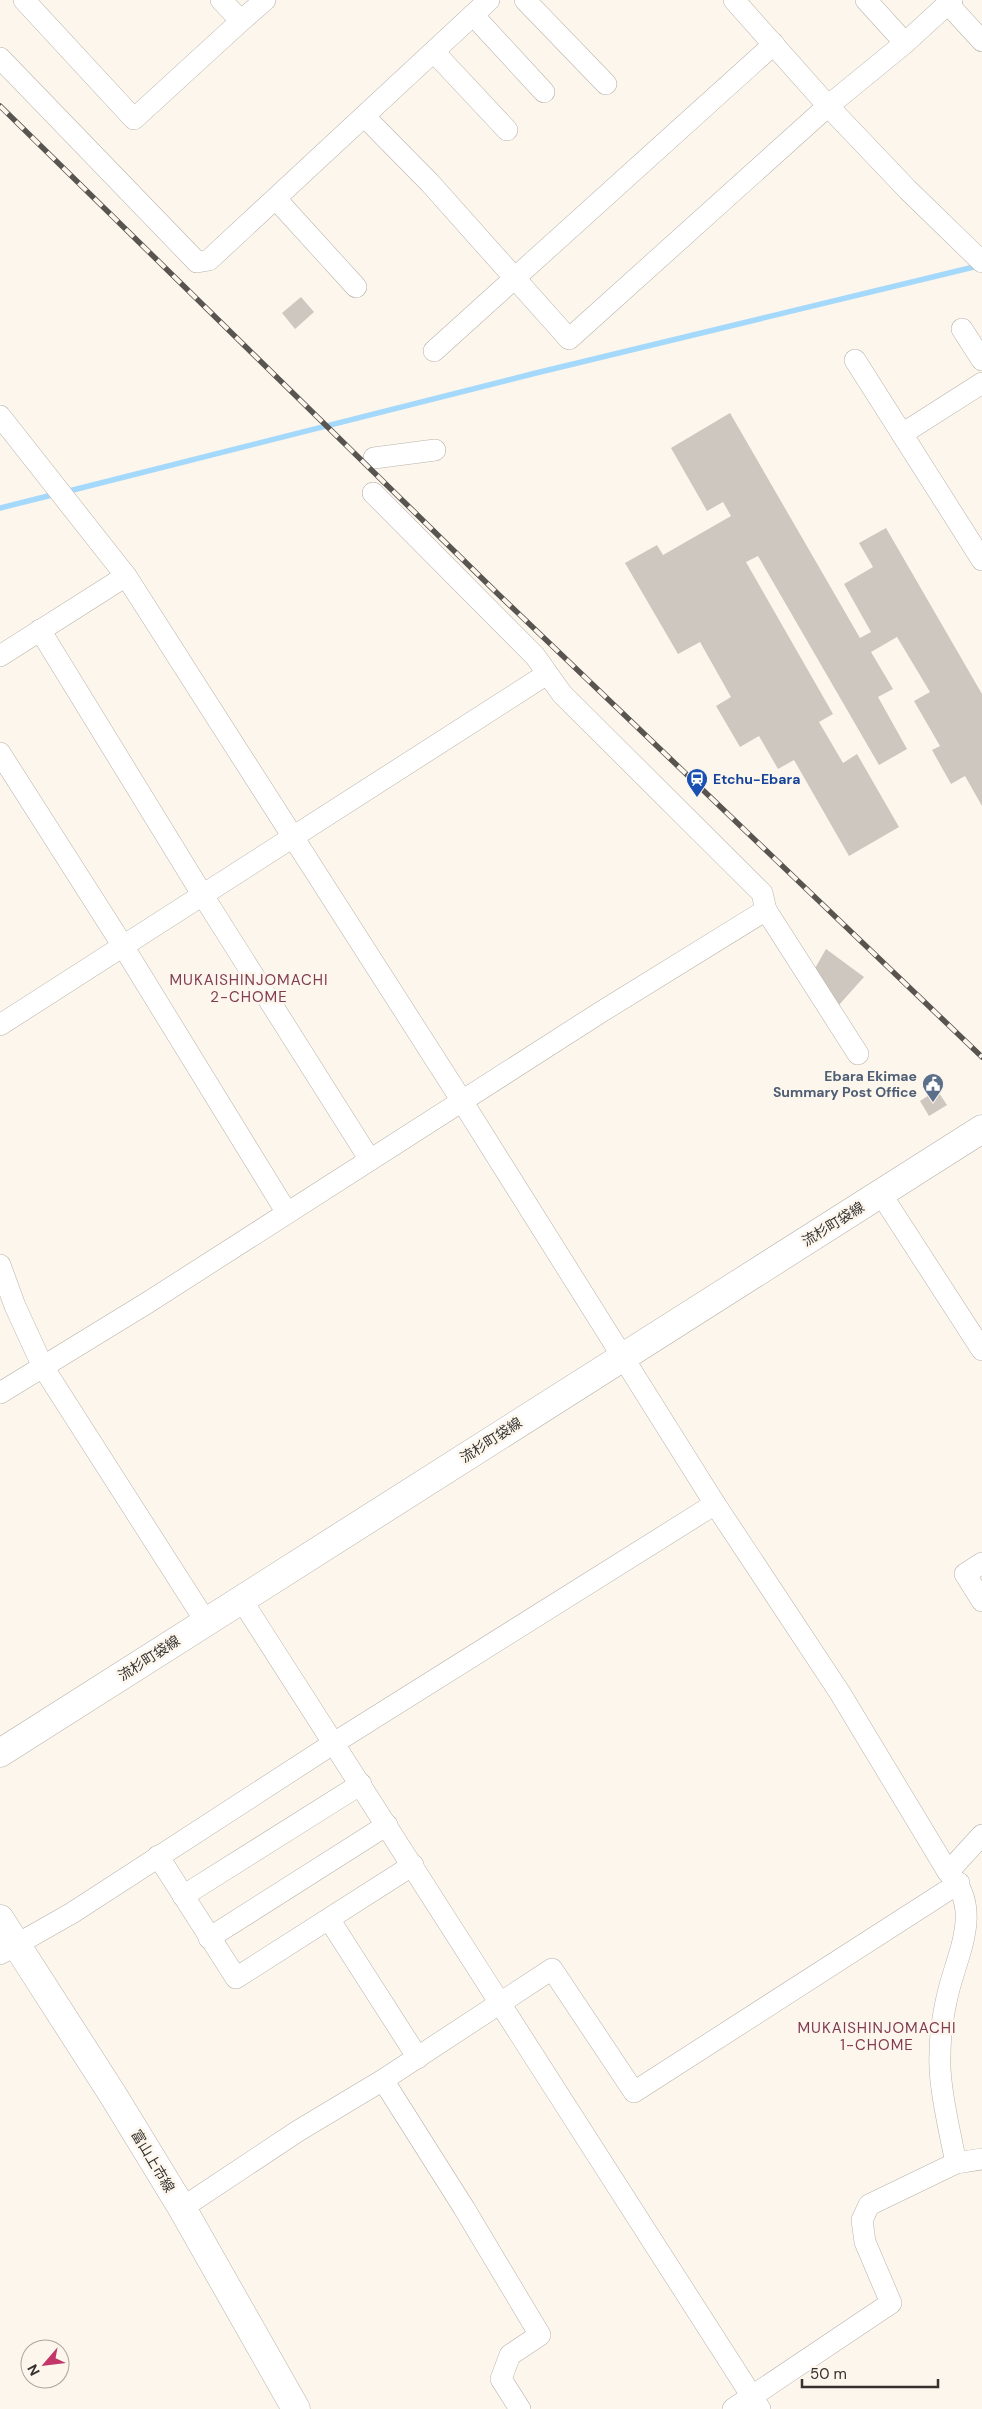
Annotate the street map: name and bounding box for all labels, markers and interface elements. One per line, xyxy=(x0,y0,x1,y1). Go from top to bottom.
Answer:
station icon: Etchu-Ebara xyxy=(685,767,709,798)
place label: Etchu-Ebara xyxy=(713,770,800,788)
district label: MUKAISHINJOMACHI 2-CHOME xyxy=(169,970,329,1007)
place label: Ebara Ekimae Summary Post Office xyxy=(773,1067,917,1101)
public building icon: Ebara Ekimae Summary Post Office xyxy=(921,1072,945,1103)
street label: 流杉町袋線 xyxy=(799,1198,867,1250)
street label: 流杉町袋線 xyxy=(457,1413,525,1467)
street label: 流杉町袋線 xyxy=(115,1631,183,1685)
district label: MUKAISHINJOMACHI 1-CHOME xyxy=(797,2018,957,2055)
street label: 富山上市線 xyxy=(127,2126,179,2196)
north arrow xyxy=(20,2339,70,2389)
scale bar xyxy=(802,2356,938,2388)
text: N xyxy=(23,2361,44,2379)
text: 50 m xyxy=(810,2364,847,2384)

